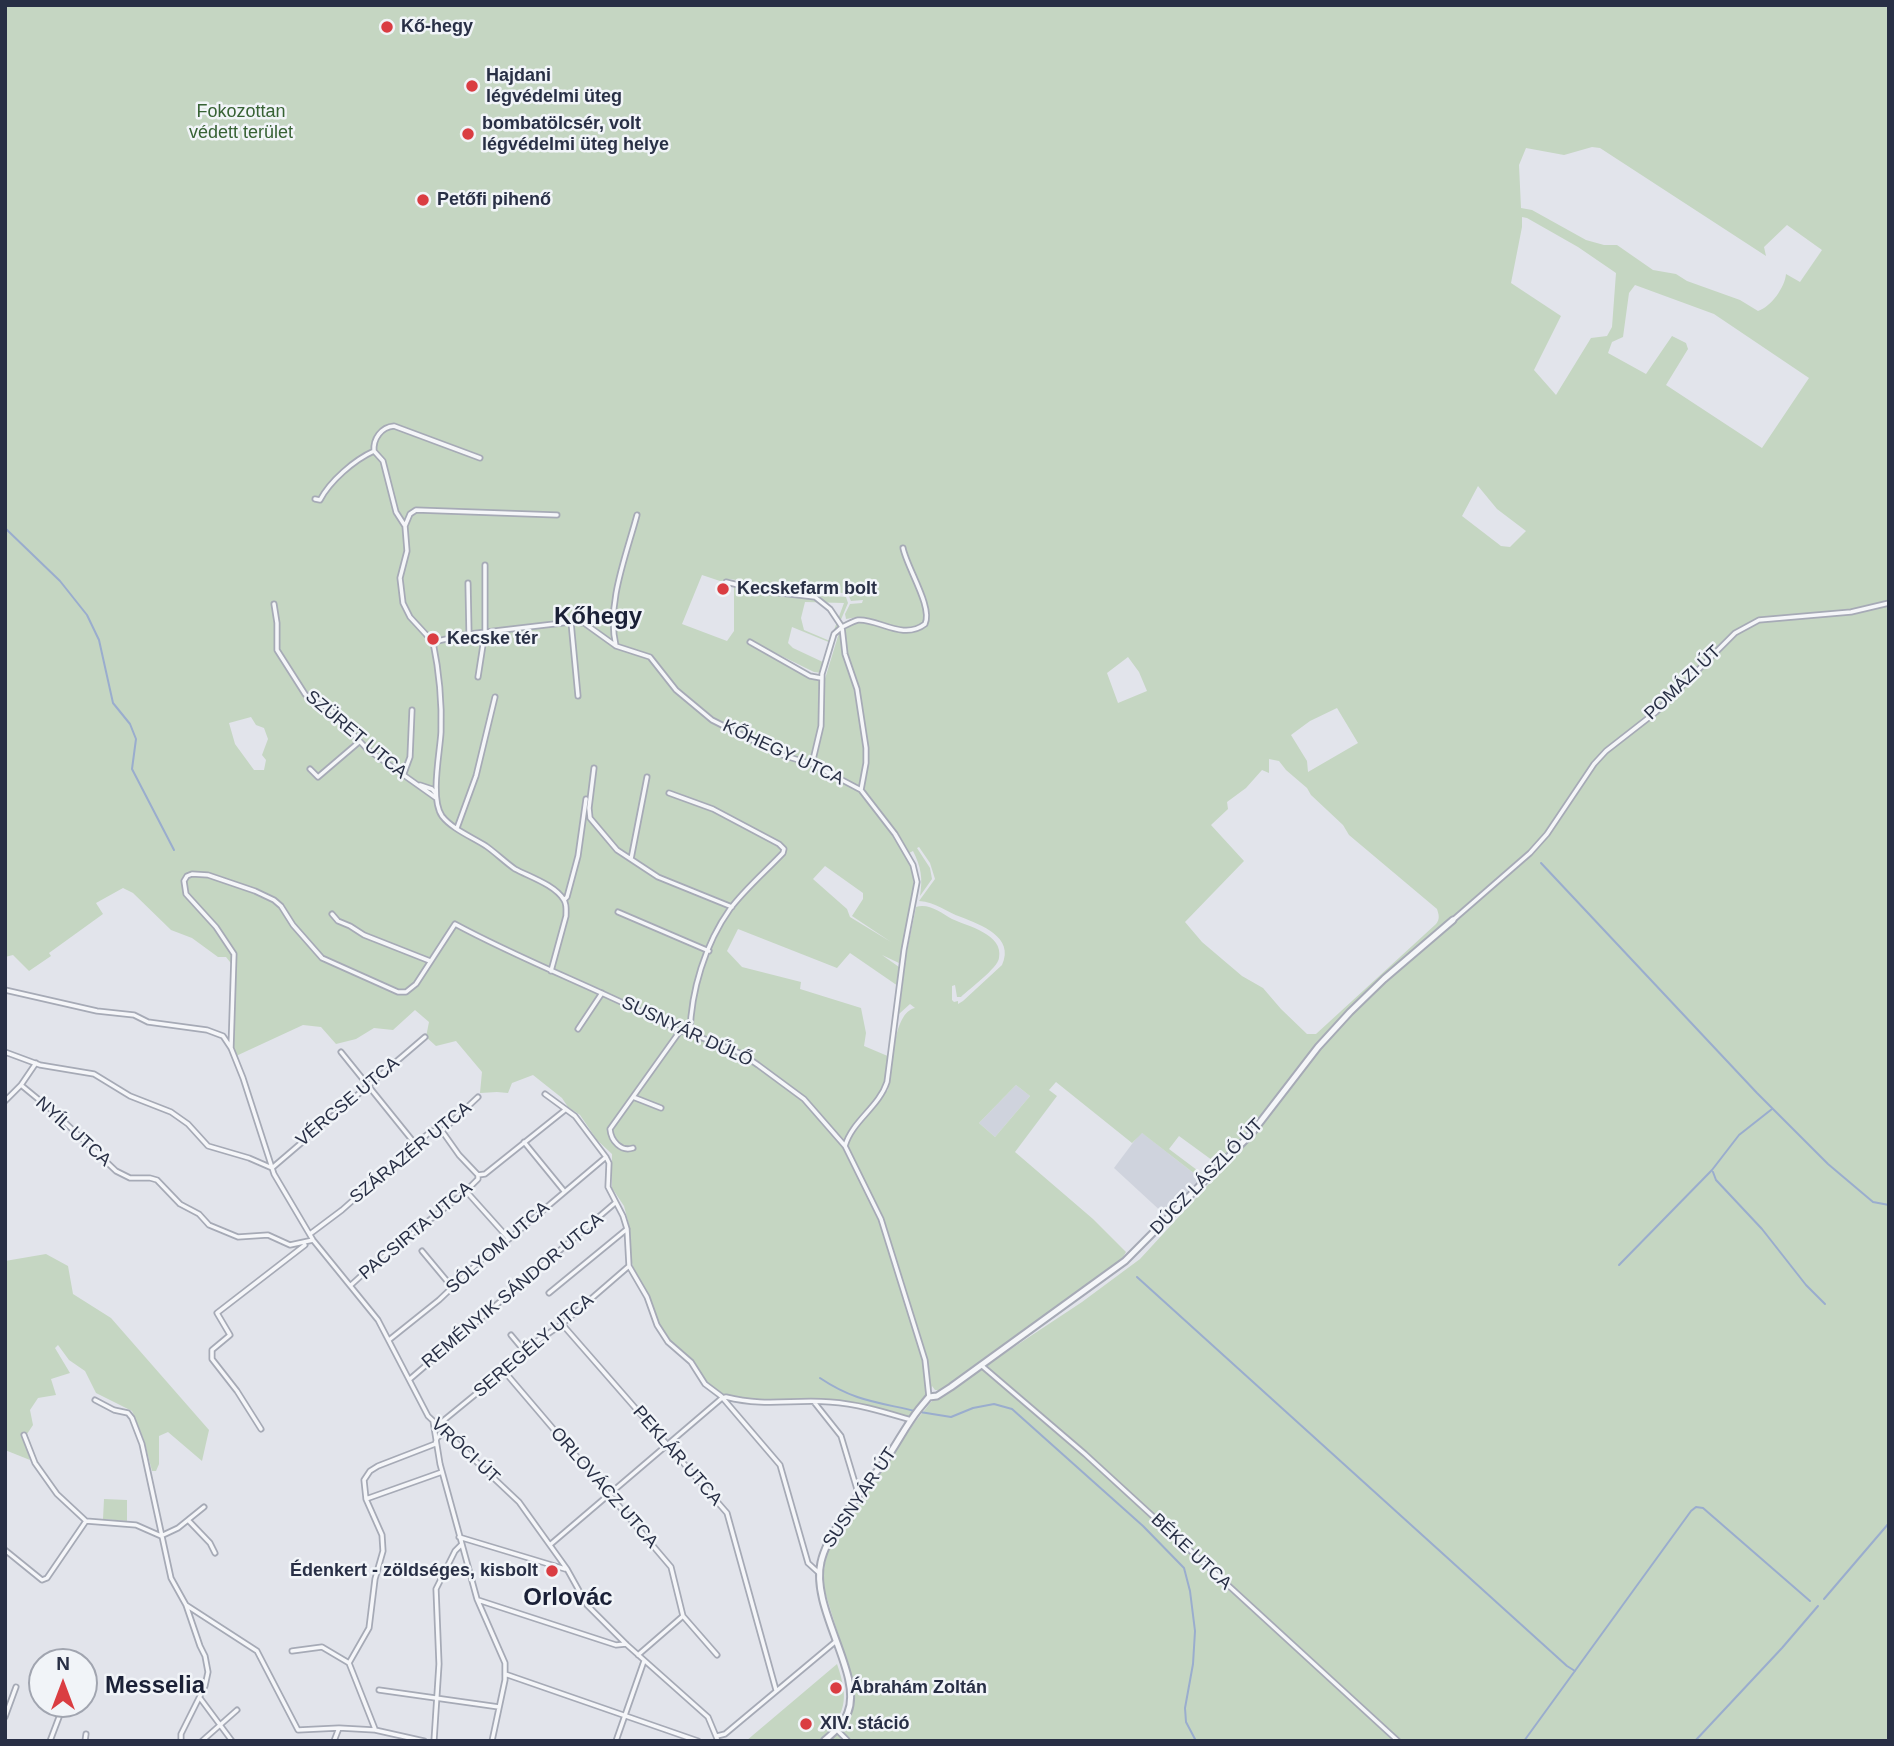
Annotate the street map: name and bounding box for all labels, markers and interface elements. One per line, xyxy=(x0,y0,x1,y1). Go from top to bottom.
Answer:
place label: Kő-hegy xyxy=(401,16,473,38)
marker: Kő-hegy xyxy=(379,19,395,35)
place label: Hajdani légvédelmi üteg xyxy=(486,65,622,108)
marker: Hajdani légvédelmi üteg xyxy=(464,78,480,94)
park label: Fokozottan védett terület xyxy=(189,101,293,144)
place label: bombatölcsér, volt légvédelmi üteg helye xyxy=(482,113,669,156)
marker: bombatölcsér, volt légvédelmi üteg helye xyxy=(460,126,476,142)
place label: Petőfi pihenő xyxy=(437,189,551,211)
marker: Petőfi pihenő xyxy=(415,192,431,208)
place label: Kecskefarm bolt xyxy=(737,578,877,600)
marker: Kecskefarm bolt xyxy=(715,581,731,597)
district label: Kőhegy xyxy=(554,603,642,631)
place label: Kecske tér xyxy=(447,628,538,650)
marker: Kecske tér xyxy=(425,631,441,647)
street label: POMÁZI ÚT xyxy=(1640,641,1726,725)
street label: SZÜRET UTCA xyxy=(301,686,411,784)
street label: KŐHEGY UTCA xyxy=(719,716,847,790)
street label: SUSNYÁR DŰLŐ xyxy=(618,992,756,1072)
street label: VÉRCSE UTCA xyxy=(292,1053,404,1151)
street label: NYÍL UTCA xyxy=(31,1093,115,1171)
street label: SZÁRAZÉR UTCA xyxy=(346,1097,476,1209)
street label: DÚCZ LÁSZLÓ ÚT xyxy=(1146,1114,1268,1240)
street label: PACSIRTA UTCA xyxy=(355,1177,477,1285)
street label: SÓLYOM UTCA xyxy=(442,1197,554,1299)
street label: REMÉNYIK SÁNDOR UTCA xyxy=(418,1209,608,1373)
street label: SEREGÉLY UTCA xyxy=(470,1290,598,1402)
street label: PEKLÁR UTCA xyxy=(628,1402,726,1510)
street label: VRÓCI ÚT xyxy=(426,1414,504,1488)
street label: ORLOVÁCZ UTCA xyxy=(546,1423,662,1553)
street label: SUSNYÁR ÚT xyxy=(819,1444,901,1552)
street label: BÉKE UTCA xyxy=(1146,1509,1236,1595)
place label: Édenkert - zöldséges, kisbolt xyxy=(290,1560,538,1582)
marker: Édenkert - zöldséges, kisbolt xyxy=(544,1563,560,1579)
district label: Orlovác xyxy=(523,1584,613,1612)
north arrow xyxy=(28,1648,98,1718)
text: N xyxy=(56,1653,70,1674)
district label: Messelia xyxy=(105,1672,205,1700)
place label: Ábrahám Zoltán xyxy=(850,1677,987,1699)
marker: Ábrahám Zoltán xyxy=(828,1680,844,1696)
place label: XIV. stáció xyxy=(820,1713,909,1735)
marker: XIV. stáció xyxy=(798,1716,814,1732)

